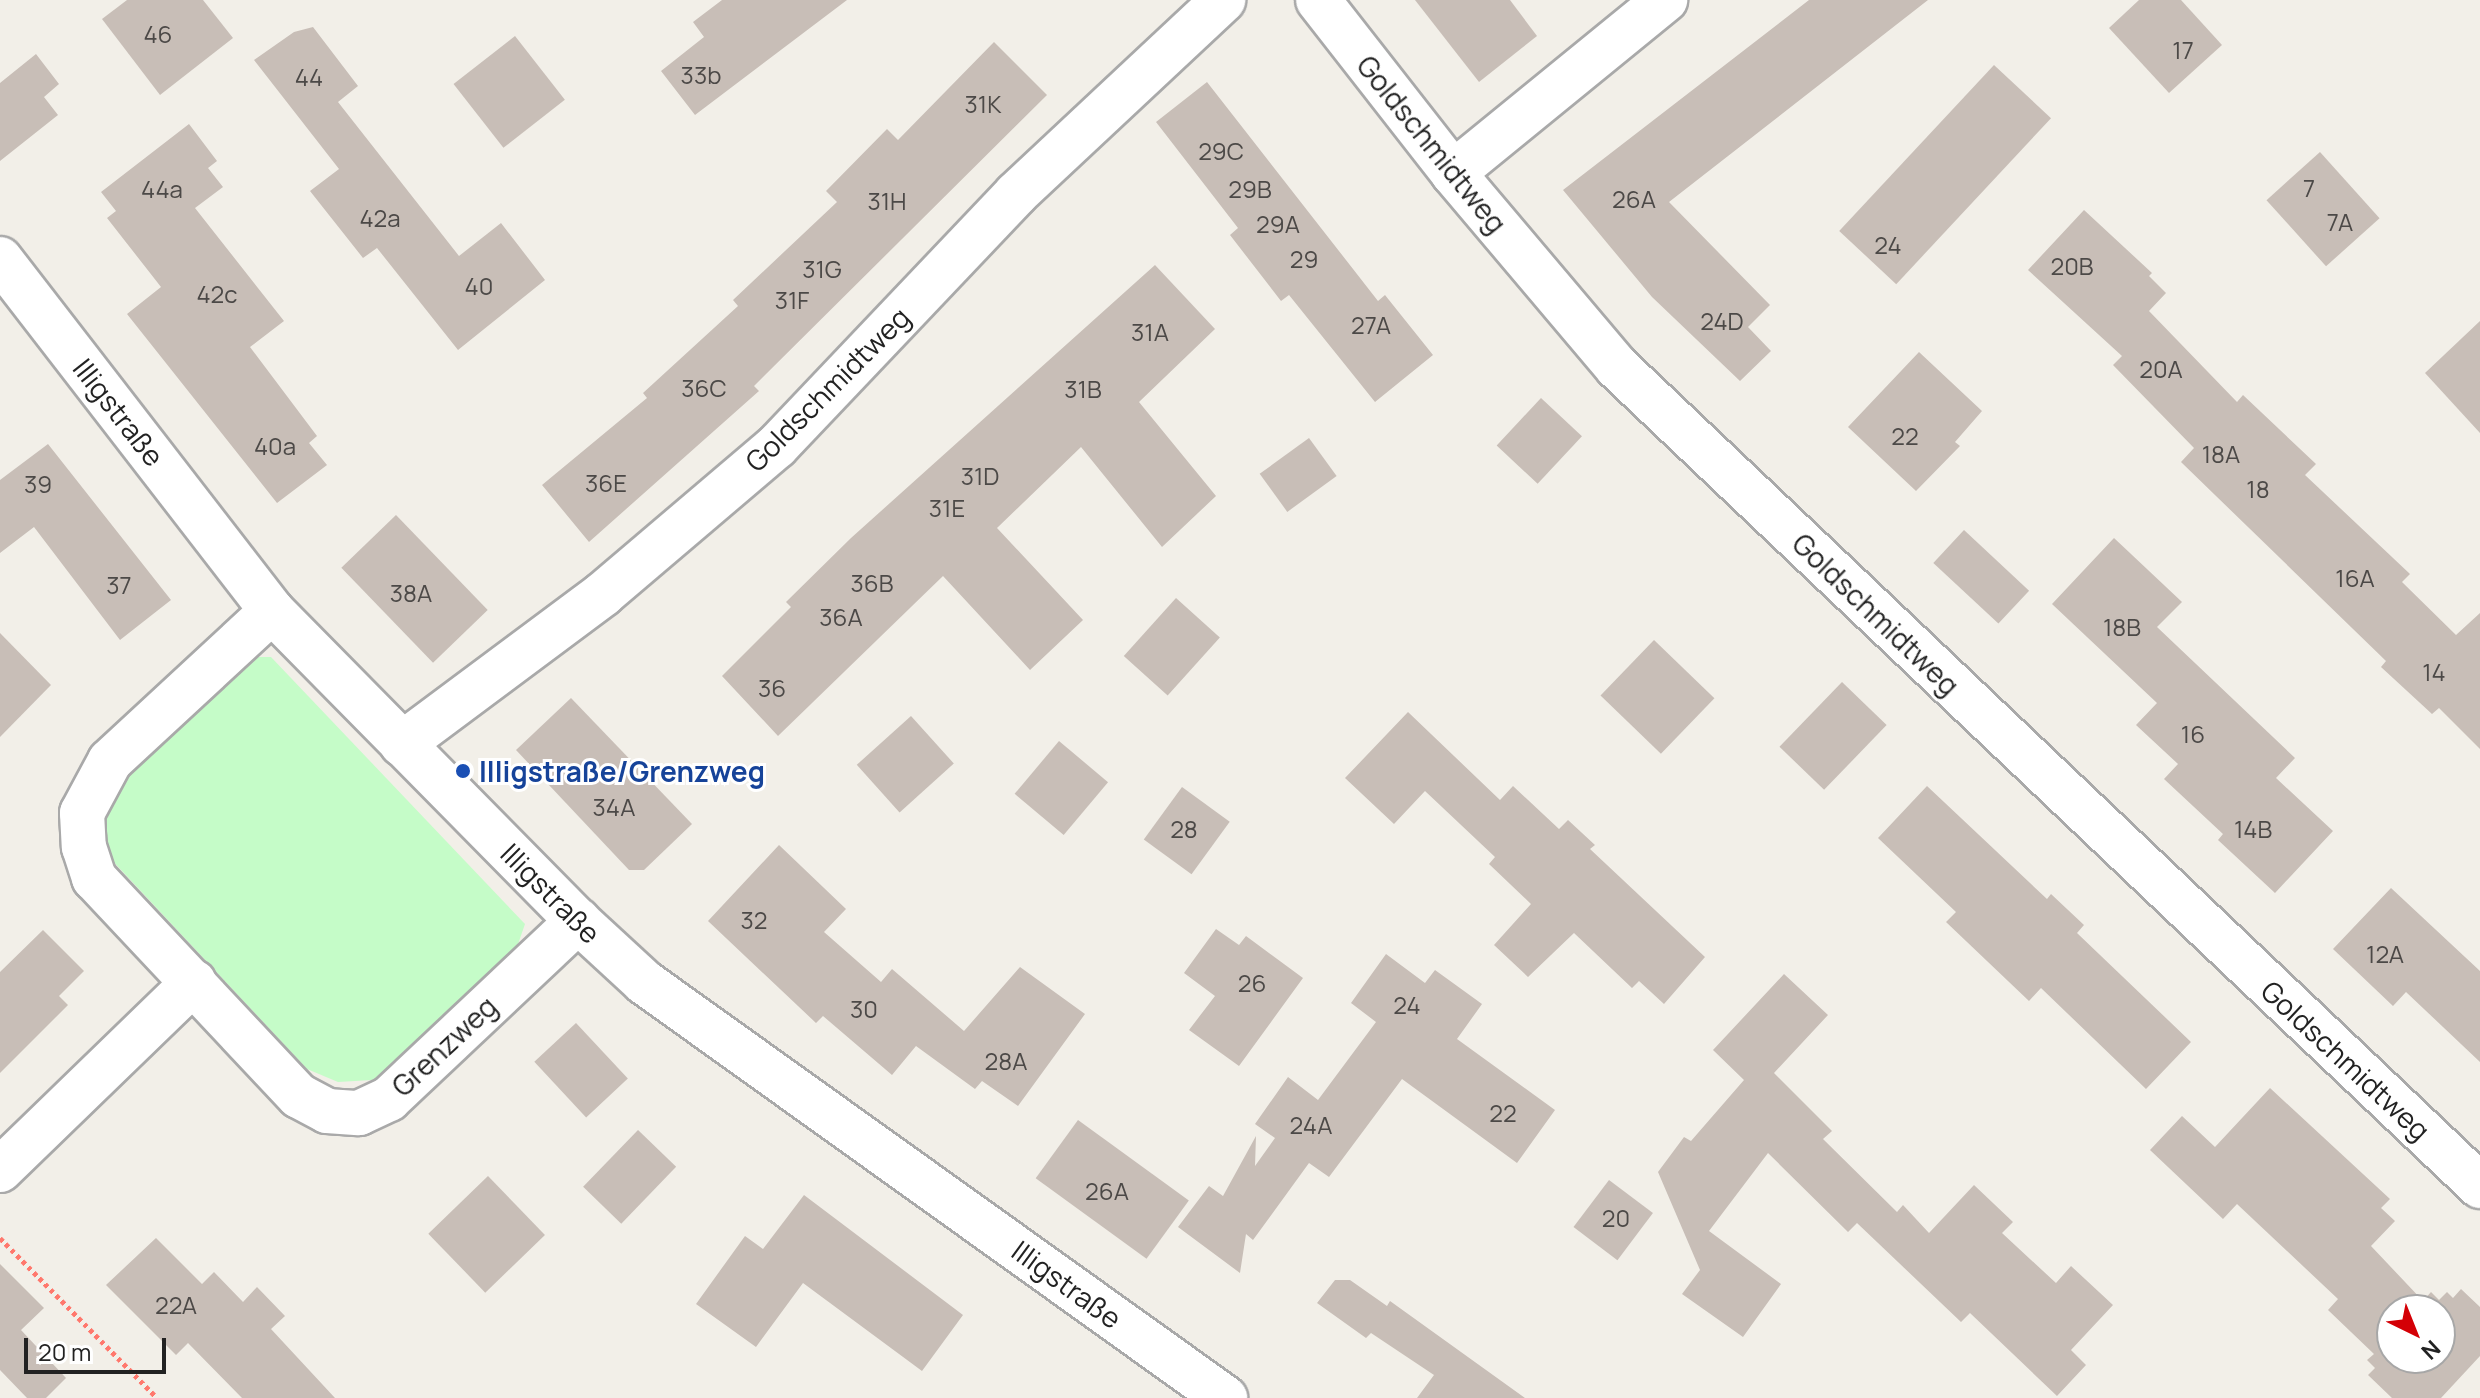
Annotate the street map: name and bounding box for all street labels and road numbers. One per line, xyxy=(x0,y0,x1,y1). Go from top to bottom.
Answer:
street label: Goldschmidtweg xyxy=(1350,49,1514,239)
street label: Goldschmidtweg xyxy=(738,300,916,478)
street label: Illigstraße xyxy=(67,352,171,472)
street label: Goldschmidtweg xyxy=(1786,526,1966,702)
street label: Illigstraße xyxy=(494,836,608,950)
street label: Goldschmidtweg xyxy=(2255,973,2437,1147)
street label: Grenzweg xyxy=(385,989,503,1103)
street label: Illigstraße xyxy=(1006,1233,1128,1335)

